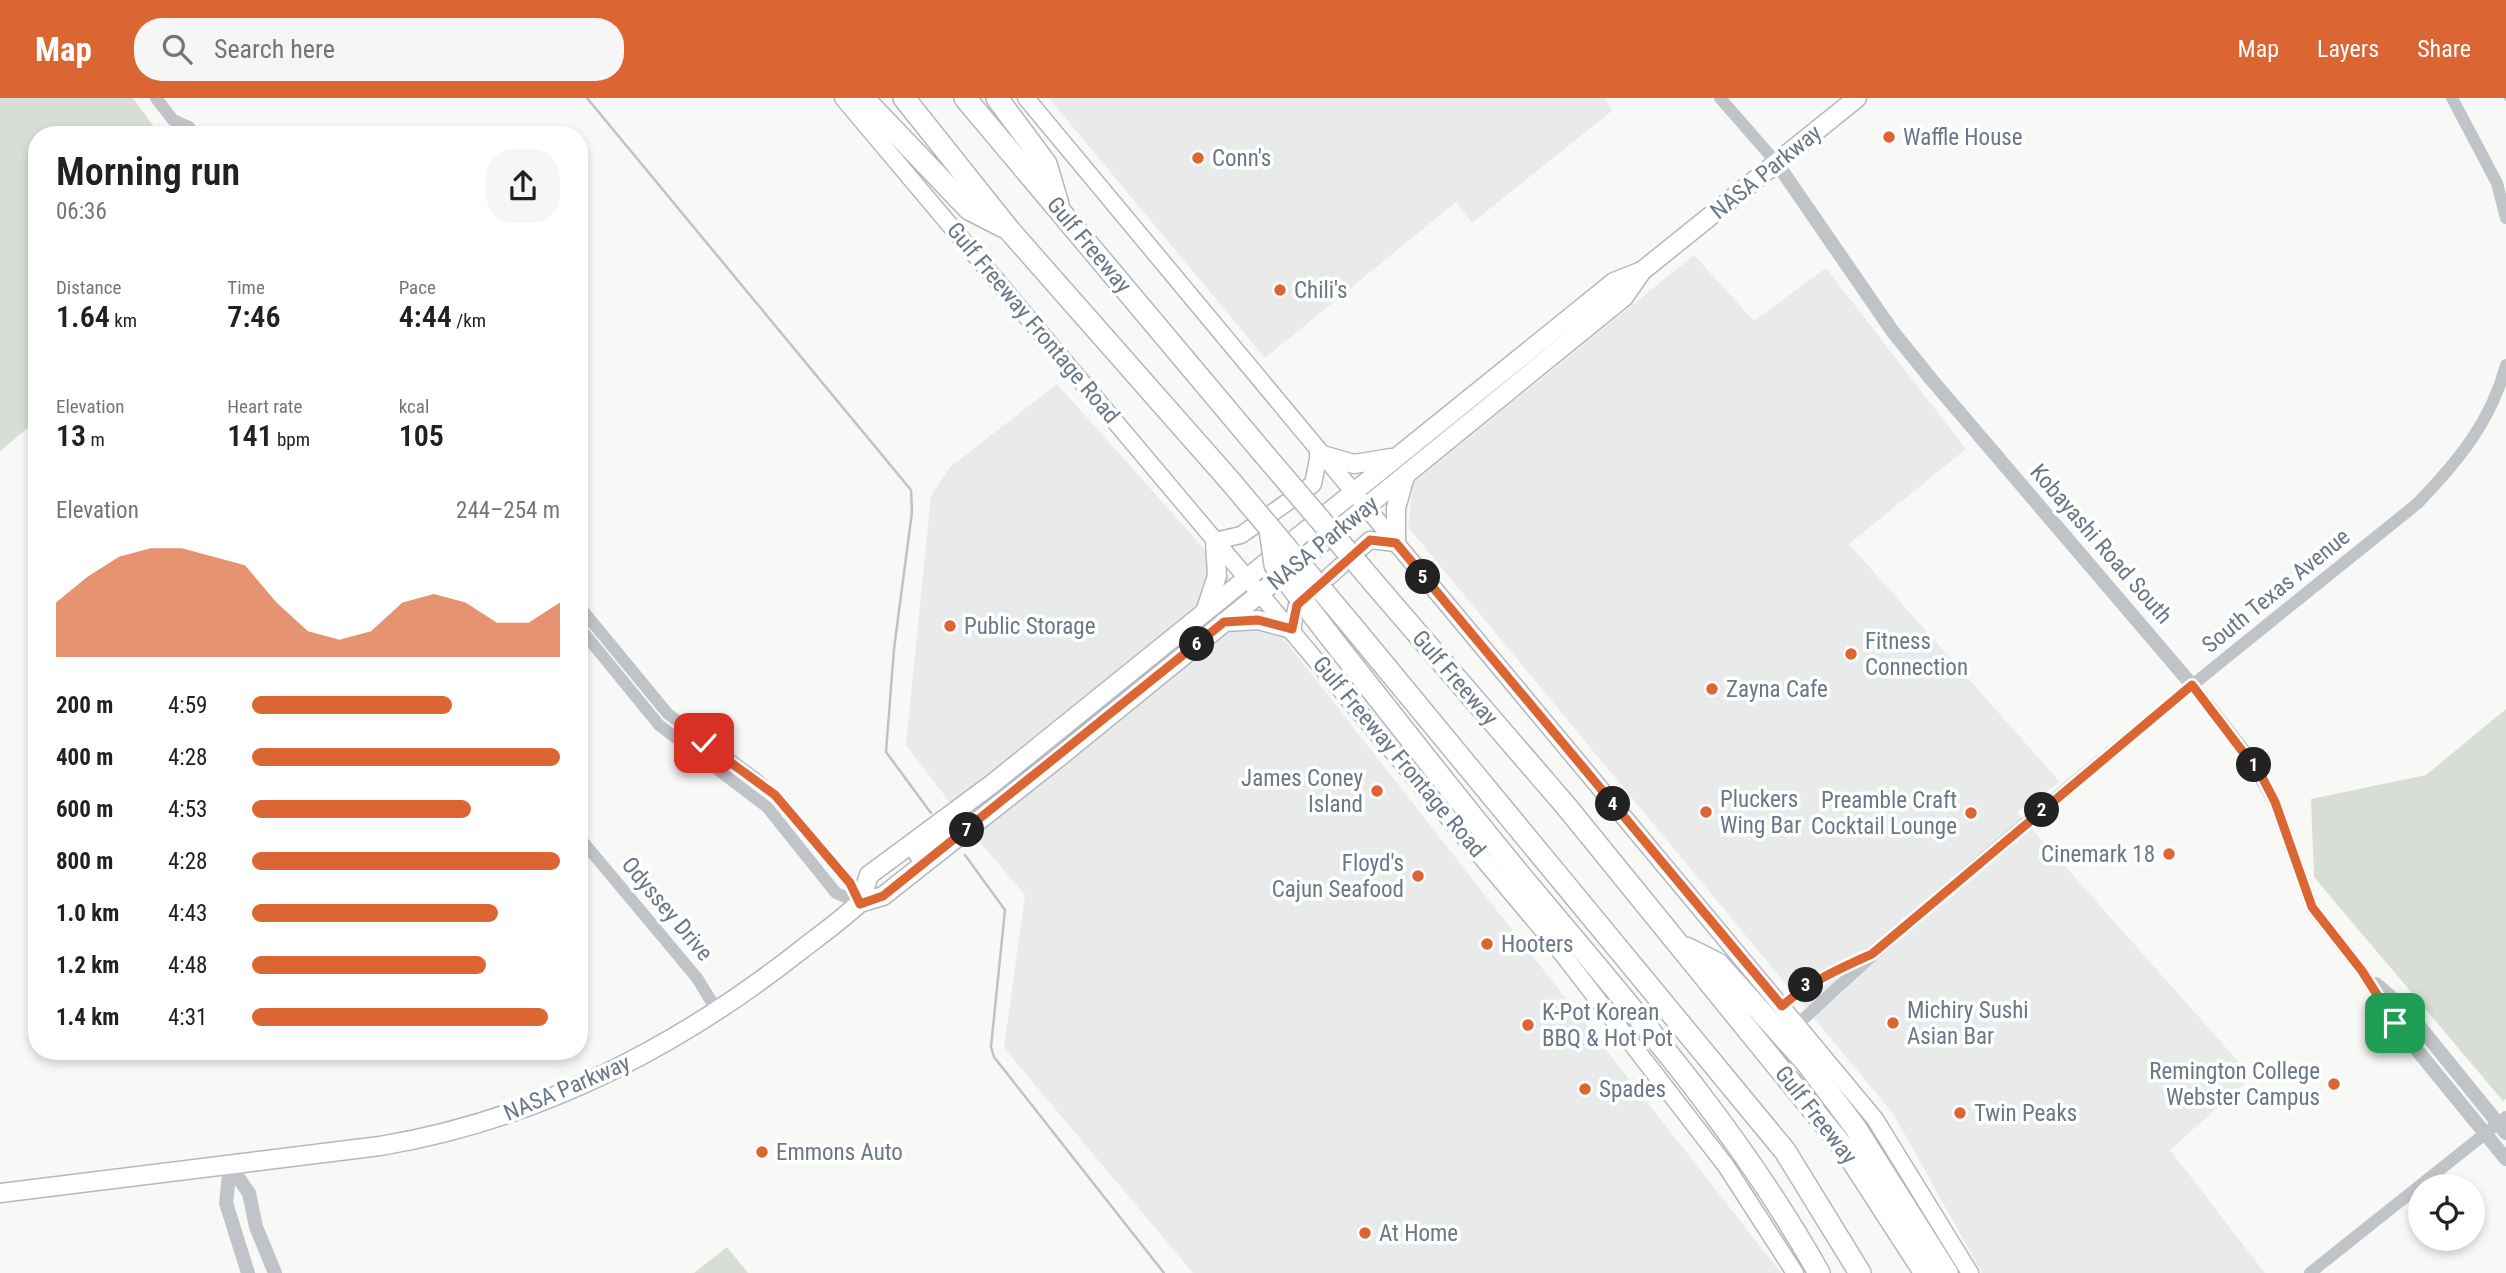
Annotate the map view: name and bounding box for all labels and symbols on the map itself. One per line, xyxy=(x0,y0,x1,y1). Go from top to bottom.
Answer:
street label: NASA Parkway xyxy=(1705,119,1827,225)
place label: Waffle House xyxy=(1903,124,2023,151)
marker: Waffle House xyxy=(1881,129,1897,145)
place label: Conn's xyxy=(1212,145,1271,172)
marker: Conn's xyxy=(1190,150,1206,166)
street label: Gulf Freeway xyxy=(1041,191,1137,299)
street label: Gulf Freeway Frontage Road xyxy=(941,217,1125,429)
place label: Chili's xyxy=(1294,277,1348,304)
marker: Chili's xyxy=(1272,282,1288,298)
street label: Kobayashi Road South xyxy=(2024,459,2178,629)
street label: NASA Parkway xyxy=(1262,490,1384,596)
street label: South Texas Avenue xyxy=(2197,523,2355,659)
pin: 5 xyxy=(1406,560,1440,594)
place label: Public Storage xyxy=(964,613,1095,640)
marker: Public Storage xyxy=(942,618,958,634)
street label: Gulf Freeway xyxy=(1406,625,1504,731)
pin: 6 xyxy=(1180,626,1214,662)
place label: Fitness Connection xyxy=(1865,628,1968,681)
marker: Fitness Connection xyxy=(1843,646,1859,662)
street label: Gulf Freeway Frontage Road xyxy=(1307,651,1491,863)
place label: Zayna Cafe xyxy=(1726,676,1828,703)
marker: Zayna Cafe xyxy=(1704,681,1720,697)
pin xyxy=(674,713,734,773)
pin: 1 xyxy=(2236,748,2272,782)
place label: James Coney Island xyxy=(1241,765,1363,818)
marker: James Coney Island xyxy=(1369,783,1385,799)
pin: 4 xyxy=(1596,786,1630,822)
place label: Pluckers Wing Bar xyxy=(1720,786,1801,839)
place label: Preamble Craft Cocktail Lounge xyxy=(1811,787,1957,840)
pin: 2 xyxy=(2024,792,2060,828)
marker: Pluckers Wing Bar xyxy=(1698,804,1714,820)
marker: Preamble Craft Cocktail Lounge xyxy=(1963,805,1979,821)
pin: 7 xyxy=(950,812,984,848)
place label: Cinemark 18 xyxy=(2041,841,2155,868)
marker: Cinemark 18 xyxy=(2161,846,2177,862)
place label: Floyd's Cajun Seafood xyxy=(1272,850,1404,903)
street label: Odyssey Drive xyxy=(616,852,718,966)
marker: Floyd's Cajun Seafood xyxy=(1410,868,1426,884)
place label: Hooters xyxy=(1501,931,1573,958)
marker: Hooters xyxy=(1479,936,1495,952)
pin: 3 xyxy=(1788,968,1824,1002)
pin xyxy=(2365,993,2425,1053)
place label: Michiry Sushi Asian Bar xyxy=(1907,997,2029,1050)
place label: K-Pot Korean BBQ & Hot Pot xyxy=(1542,999,1673,1052)
marker: Michiry Sushi Asian Bar xyxy=(1885,1015,1901,1031)
marker: K-Pot Korean BBQ & Hot Pot xyxy=(1520,1017,1536,1033)
street label: NASA Parkway xyxy=(500,1049,635,1127)
place label: Remington College Webster Campus xyxy=(2149,1058,2320,1111)
street label: Gulf Freeway xyxy=(1769,1061,1863,1170)
place label: Spades xyxy=(1599,1076,1666,1103)
marker: Remington College Webster Campus xyxy=(2326,1076,2342,1092)
marker: Spades xyxy=(1577,1081,1593,1097)
place label: Twin Peaks xyxy=(1974,1100,2077,1127)
marker: Twin Peaks xyxy=(1952,1105,1968,1121)
place label: Emmons Auto xyxy=(776,1139,903,1166)
marker: Emmons Auto xyxy=(754,1144,770,1160)
place label: At Home xyxy=(1379,1220,1458,1247)
marker: At Home xyxy=(1357,1225,1373,1241)

